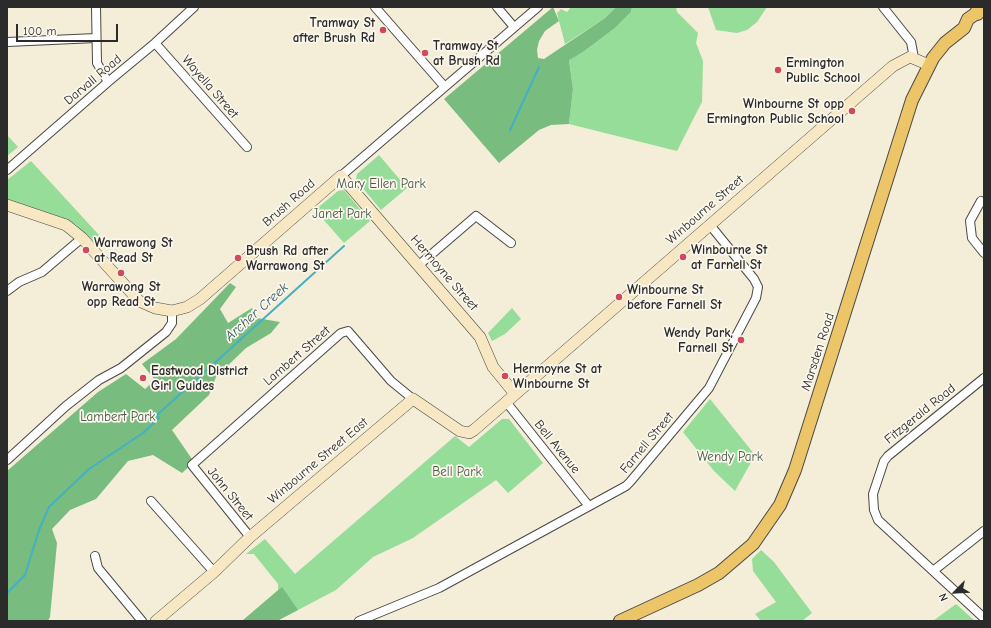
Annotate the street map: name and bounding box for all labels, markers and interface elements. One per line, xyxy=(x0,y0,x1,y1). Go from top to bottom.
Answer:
place label: Tramway St after Brush Rd xyxy=(293,15,375,46)
scale bar xyxy=(18,16,120,42)
text: 100 m xyxy=(23,24,56,38)
marker: Tramway St after Brush Rd xyxy=(378,25,388,35)
place label: Tramway St at Brush Rd xyxy=(433,38,500,69)
marker: Tramway St at Brush Rd xyxy=(420,48,430,58)
street label: Darvall Road xyxy=(61,52,125,108)
street label: Wayella Street xyxy=(178,52,242,122)
place label: Ermington Public School xyxy=(786,55,860,86)
marker: Ermington Public School xyxy=(773,65,783,75)
place label: Winbourne St opp Ermington Public School xyxy=(707,96,844,127)
marker: Winbourne St opp Ermington Public School xyxy=(847,106,857,116)
street label: Winbourne Street xyxy=(663,172,747,248)
street label: Brush Road xyxy=(259,176,319,230)
park label: Mary Ellen Park xyxy=(336,176,426,192)
park label: Janet Park xyxy=(312,206,372,222)
street label: Hermoyne Street xyxy=(407,232,481,314)
place label: Warrawong St at Read St xyxy=(94,235,173,266)
place label: Winbourne St at Farnell St xyxy=(691,242,767,273)
place label: Brush Rd after Warrawong St xyxy=(246,243,328,274)
marker: Warrawong St at Read St xyxy=(81,245,91,255)
marker: Winbourne St at Farnell St xyxy=(678,252,688,262)
marker: Brush Rd after Warrawong St xyxy=(233,253,243,263)
marker: Warrawong St opp Read St xyxy=(116,268,126,278)
place label: Warrawong St opp Read St xyxy=(82,279,160,310)
water label: Archer Creek xyxy=(222,279,292,345)
place label: Winbourne St before Farnell St xyxy=(627,282,722,313)
marker: Winbourne St before Farnell St xyxy=(614,292,624,302)
street label: Marsden Road xyxy=(798,311,838,393)
street label: Lambert Street xyxy=(261,323,333,389)
place label: Wendy Park, Farnell St xyxy=(664,325,733,356)
marker: Wendy Park, Farnell St xyxy=(736,335,746,345)
place label: Hermoyne St at Winbourne St xyxy=(513,361,602,392)
place label: Eastwood District Girl Guides xyxy=(151,363,248,394)
marker: Hermoyne St at Winbourne St xyxy=(500,371,510,381)
marker: Eastwood District Girl Guides xyxy=(138,373,148,383)
street label: Fitzgerald Road xyxy=(881,381,959,447)
park label: Lambert Park xyxy=(80,409,156,425)
street label: Farnell Street xyxy=(617,409,677,477)
street label: Winbourne Street East xyxy=(265,415,371,507)
street label: Bell Avenue xyxy=(531,417,583,477)
park label: Wendy Park xyxy=(697,449,763,465)
street label: John Street xyxy=(204,464,256,524)
park label: Bell Park xyxy=(432,464,482,480)
north arrow xyxy=(935,572,975,612)
text: N xyxy=(936,591,951,603)

